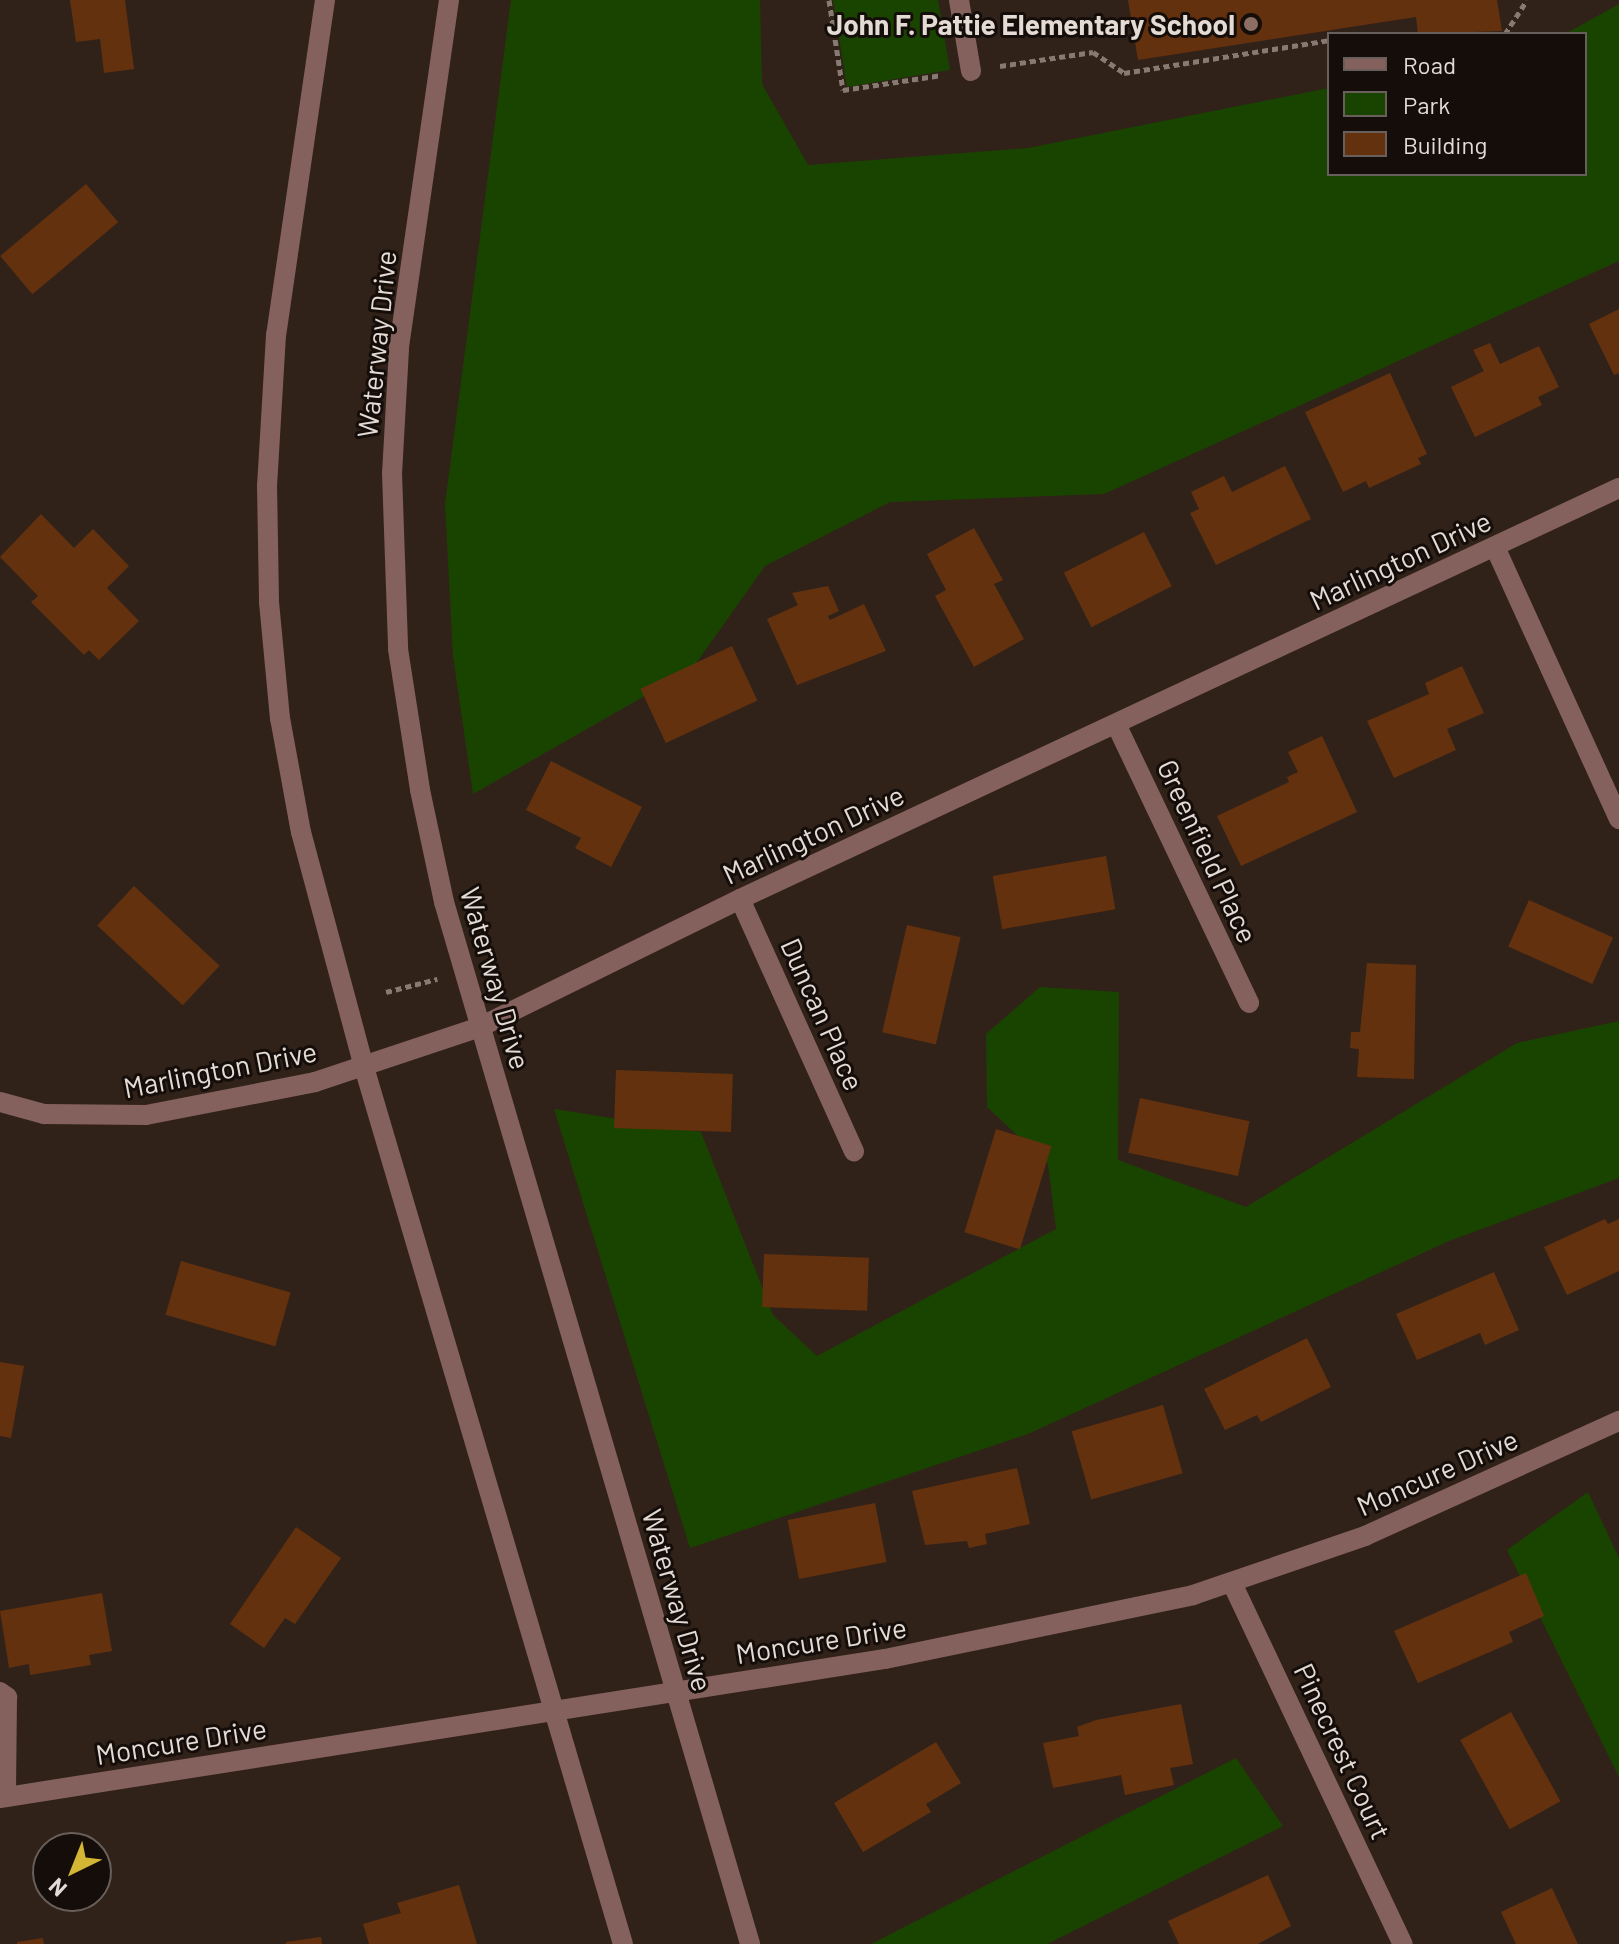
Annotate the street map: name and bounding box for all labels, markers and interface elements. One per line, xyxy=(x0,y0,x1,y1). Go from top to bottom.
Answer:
place label: John F. Pattie Elementary School xyxy=(827,7,1235,41)
marker: John F. Pattie Elementary School xyxy=(1242,15,1260,33)
legend xyxy=(1327,32,1587,176)
text: Road xyxy=(1403,50,1456,79)
text: Park xyxy=(1403,90,1450,119)
text: Building xyxy=(1403,130,1487,159)
street label: Waterway Drive xyxy=(349,249,403,439)
street label: Marlington Drive xyxy=(1304,503,1496,617)
street label: Greenfield Place xyxy=(1151,754,1265,948)
street label: Marlington Drive xyxy=(717,777,909,891)
street label: Waterway Drive xyxy=(454,883,538,1073)
street label: Duncan Place xyxy=(774,933,872,1095)
street label: Marlington Drive xyxy=(120,1034,320,1104)
street label: Moncure Drive xyxy=(1351,1422,1523,1522)
street label: Waterway Drive xyxy=(636,1505,720,1695)
street label: Moncure Drive xyxy=(733,1610,909,1670)
street label: Pinecrest Court xyxy=(1288,1658,1398,1844)
street label: Moncure Drive xyxy=(93,1711,269,1771)
north arrow xyxy=(32,1832,112,1912)
text: N xyxy=(43,1874,71,1903)

